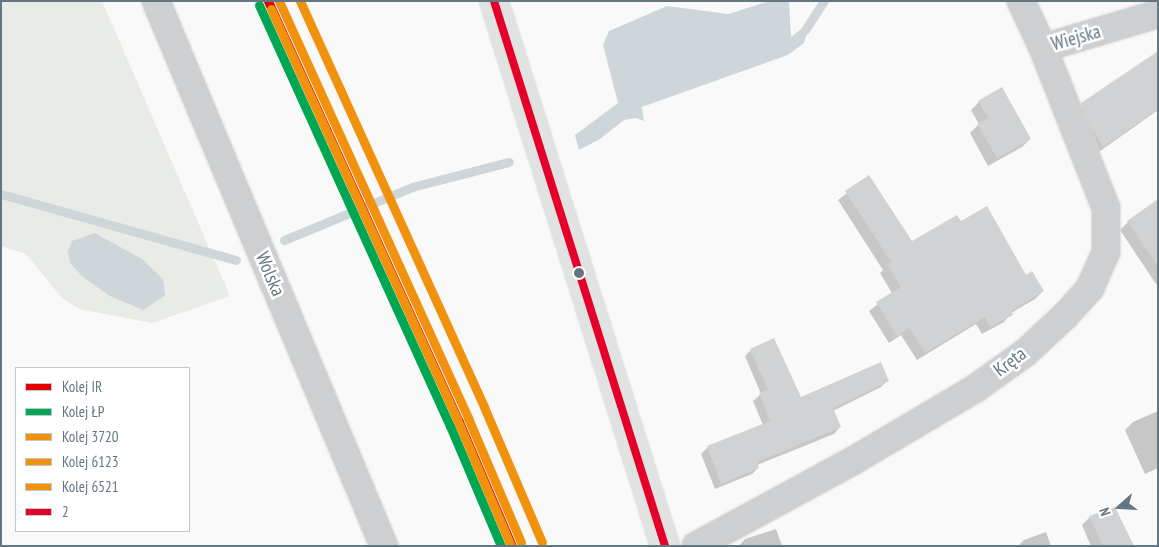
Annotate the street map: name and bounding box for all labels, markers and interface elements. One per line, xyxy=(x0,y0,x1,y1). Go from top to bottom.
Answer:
street label: Wiejska xyxy=(1049,20,1103,56)
street label: Wolska xyxy=(250,248,290,300)
unlabelled marker xyxy=(574,268,584,278)
street label: Kręta xyxy=(989,342,1031,382)
legend xyxy=(15,367,190,532)
text: Kolej IR xyxy=(62,377,102,396)
text: Kolej ŁP xyxy=(62,402,104,421)
text: Kolej 3720 xyxy=(62,427,118,446)
text: Kolej 6123 xyxy=(62,452,118,471)
text: Kolej 6521 xyxy=(62,477,118,496)
north arrow xyxy=(1094,482,1144,532)
text: 2 xyxy=(62,502,69,521)
text: N xyxy=(1095,505,1115,518)

